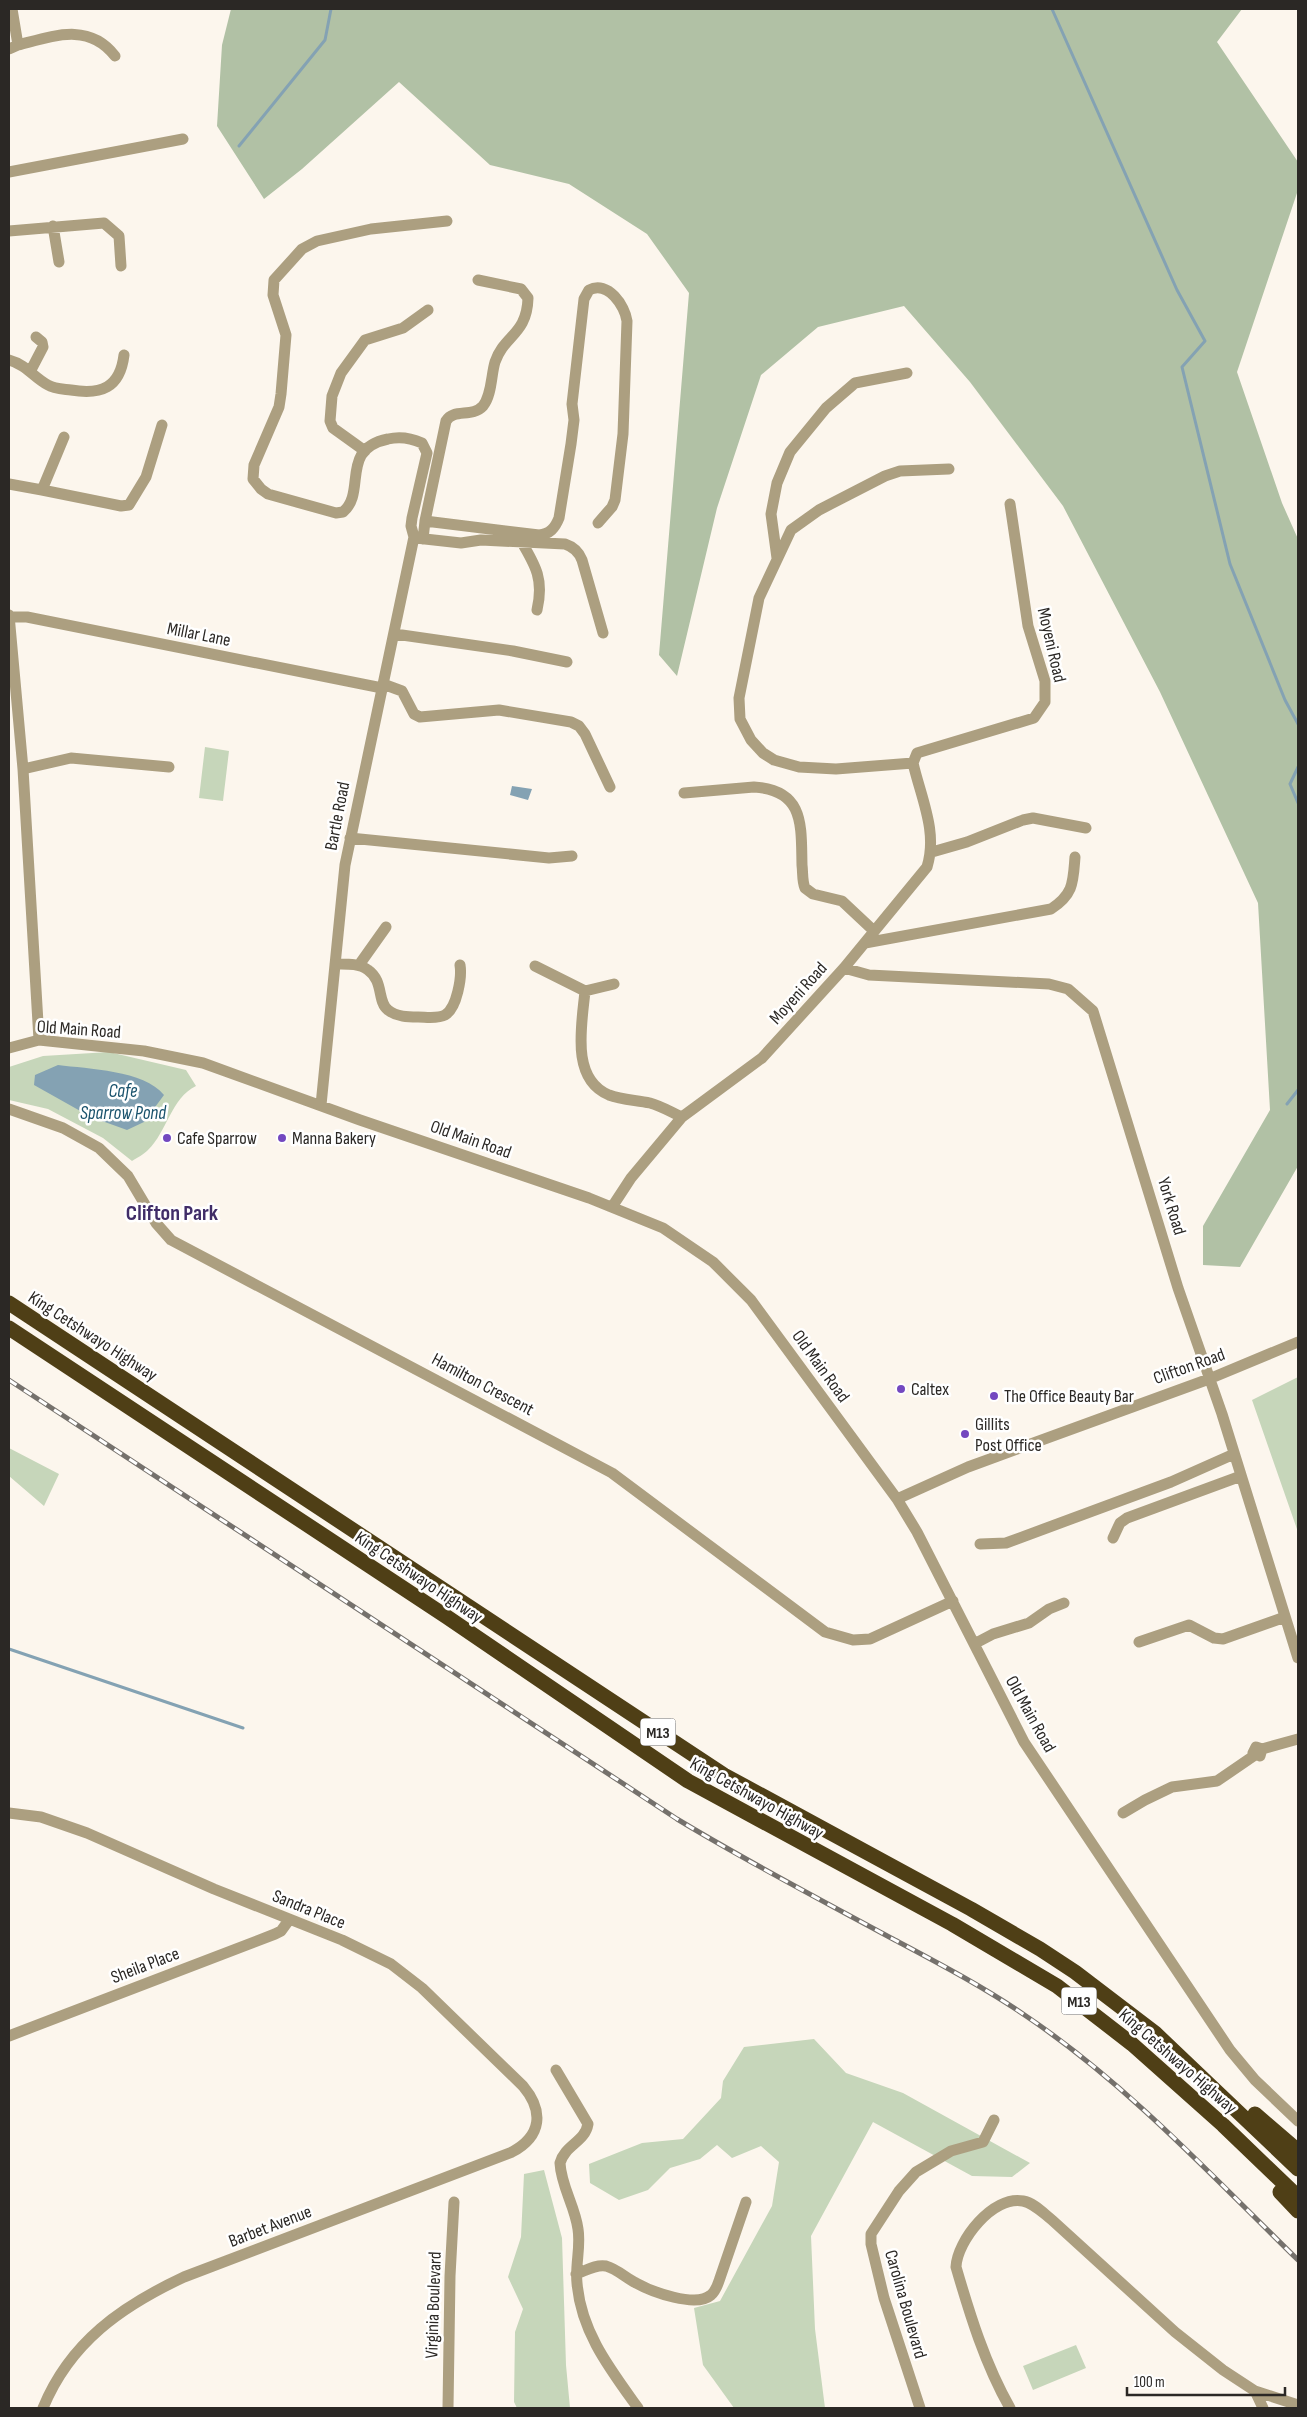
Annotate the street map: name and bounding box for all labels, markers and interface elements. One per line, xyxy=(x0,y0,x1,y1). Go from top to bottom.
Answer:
street label: Moyeni Road xyxy=(1033,606,1070,684)
street label: Millar Lane xyxy=(165,618,232,651)
street label: Bartle Road xyxy=(321,780,354,852)
street label: Moyeni Road xyxy=(765,958,832,1029)
street label: Old Main Road xyxy=(36,1016,122,1043)
water label: Cafe Sparrow Pond xyxy=(80,1080,167,1125)
street label: Old Main Road xyxy=(428,1116,514,1163)
place label: Cafe Sparrow xyxy=(177,1128,257,1149)
place label: Manna Bakery xyxy=(292,1128,376,1149)
marker: Cafe Sparrow xyxy=(161,1132,173,1144)
marker: Manna Bakery xyxy=(276,1132,288,1144)
street label: York Road xyxy=(1153,1175,1190,1237)
district label: Clifton Park xyxy=(126,1200,219,1227)
street label: King Cetshwayo Highway xyxy=(24,1287,161,1386)
street label: Old Main Road xyxy=(787,1326,854,1406)
street label: Clifton Road xyxy=(1151,1344,1228,1389)
street label: Hamilton Crescent xyxy=(428,1349,538,1420)
place label: Caltex xyxy=(911,1379,949,1400)
marker: Caltex xyxy=(895,1383,907,1395)
place label: The Office Beauty Bar xyxy=(1004,1386,1134,1407)
marker: The Office Beauty Bar xyxy=(988,1390,1000,1402)
place label: Gillits Post Office xyxy=(975,1414,1042,1456)
marker: Gillits Post Office xyxy=(959,1428,971,1440)
street label: King Cetshwayo Highway xyxy=(351,1527,487,1628)
street label: Old Main Road xyxy=(1001,1672,1060,1756)
road number: M13 xyxy=(640,1718,676,1745)
street label: King Cetshwayo Highway xyxy=(686,1753,827,1844)
street label: Sandra Place xyxy=(269,1885,348,1934)
street label: Sheila Place xyxy=(108,1943,182,1988)
road number: M13 xyxy=(1062,1988,1096,2014)
street label: King Cetshwayo Highway xyxy=(1114,2004,1241,2118)
street label: Barbet Avenue xyxy=(226,2201,315,2252)
street label: Carolina Boulevard xyxy=(880,2248,931,2361)
street label: Virginia Boulevard xyxy=(421,2251,446,2359)
scale bar xyxy=(1127,2364,1284,2396)
text: 100 m xyxy=(1134,2373,1165,2392)

